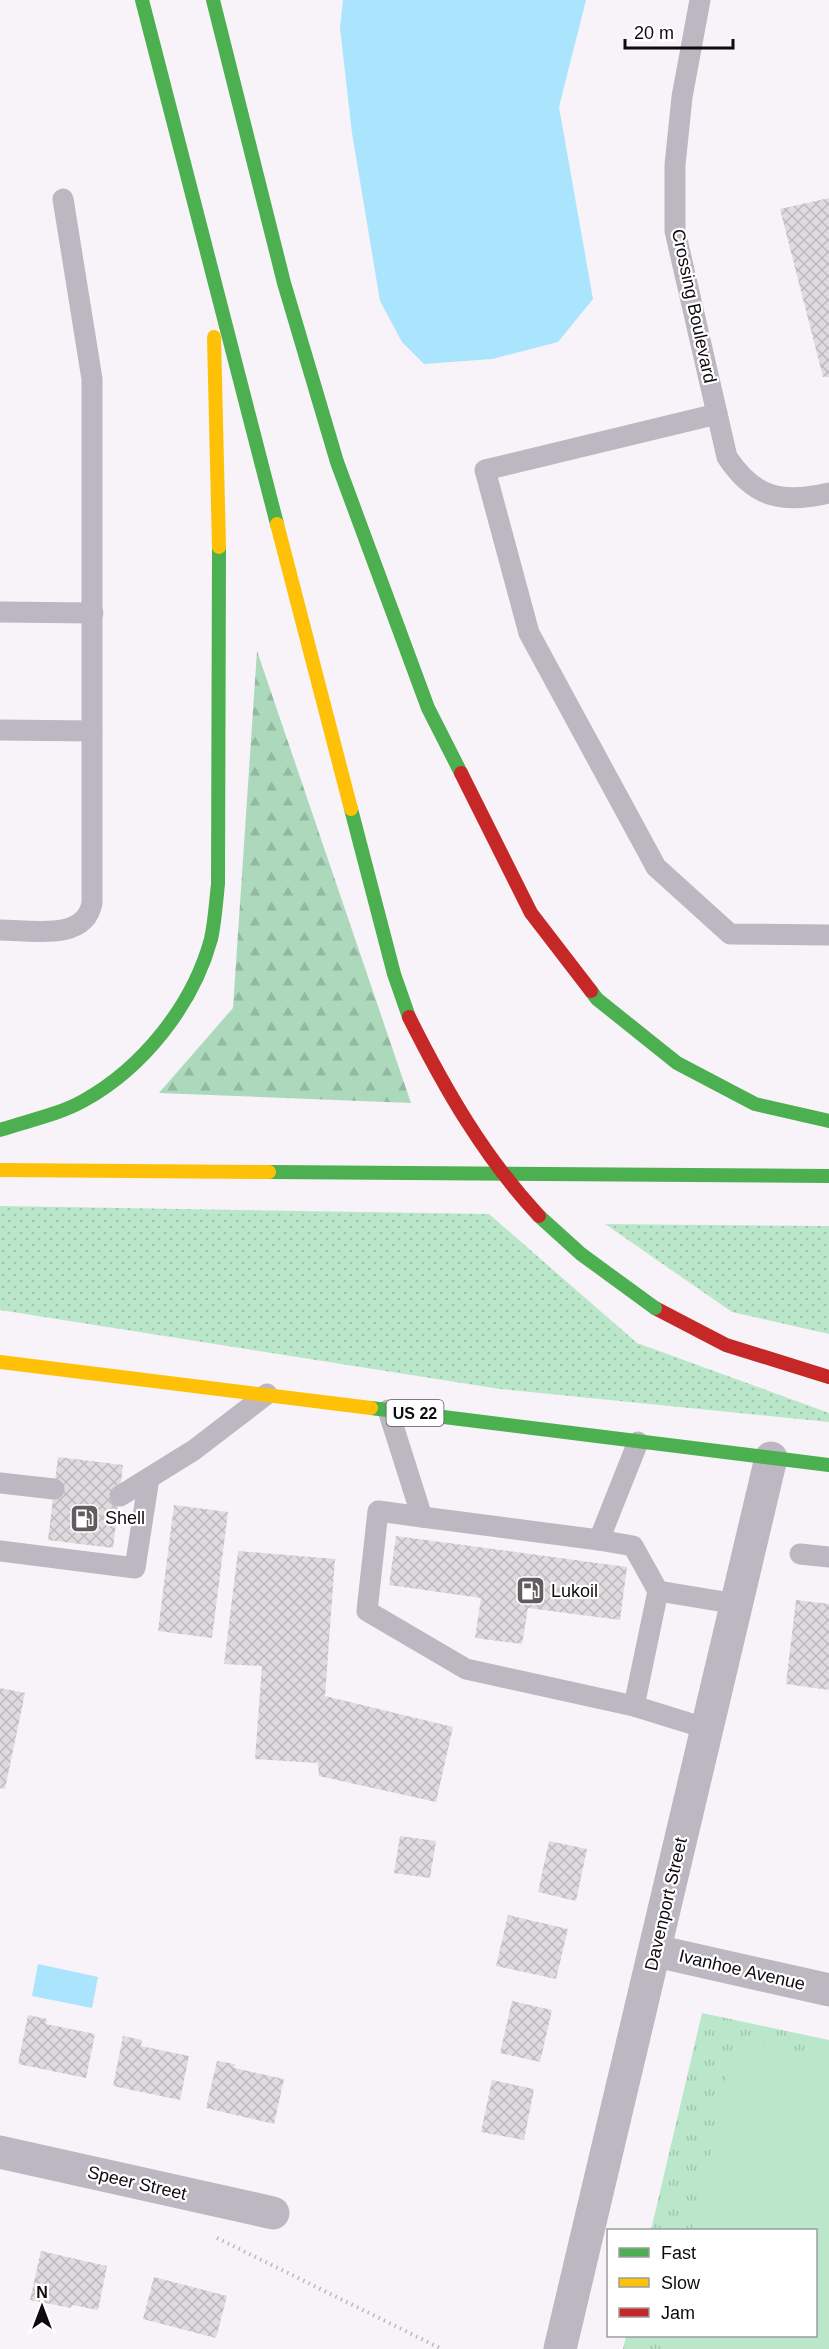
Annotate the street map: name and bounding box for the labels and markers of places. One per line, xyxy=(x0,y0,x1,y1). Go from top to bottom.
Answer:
fuel station icon: Shell xyxy=(68,1502,100,1534)
place label: Shell xyxy=(105,1508,145,1528)
fuel station icon: Lukoil xyxy=(514,1575,546,1607)
place label: Lukoil xyxy=(551,1581,598,1601)

